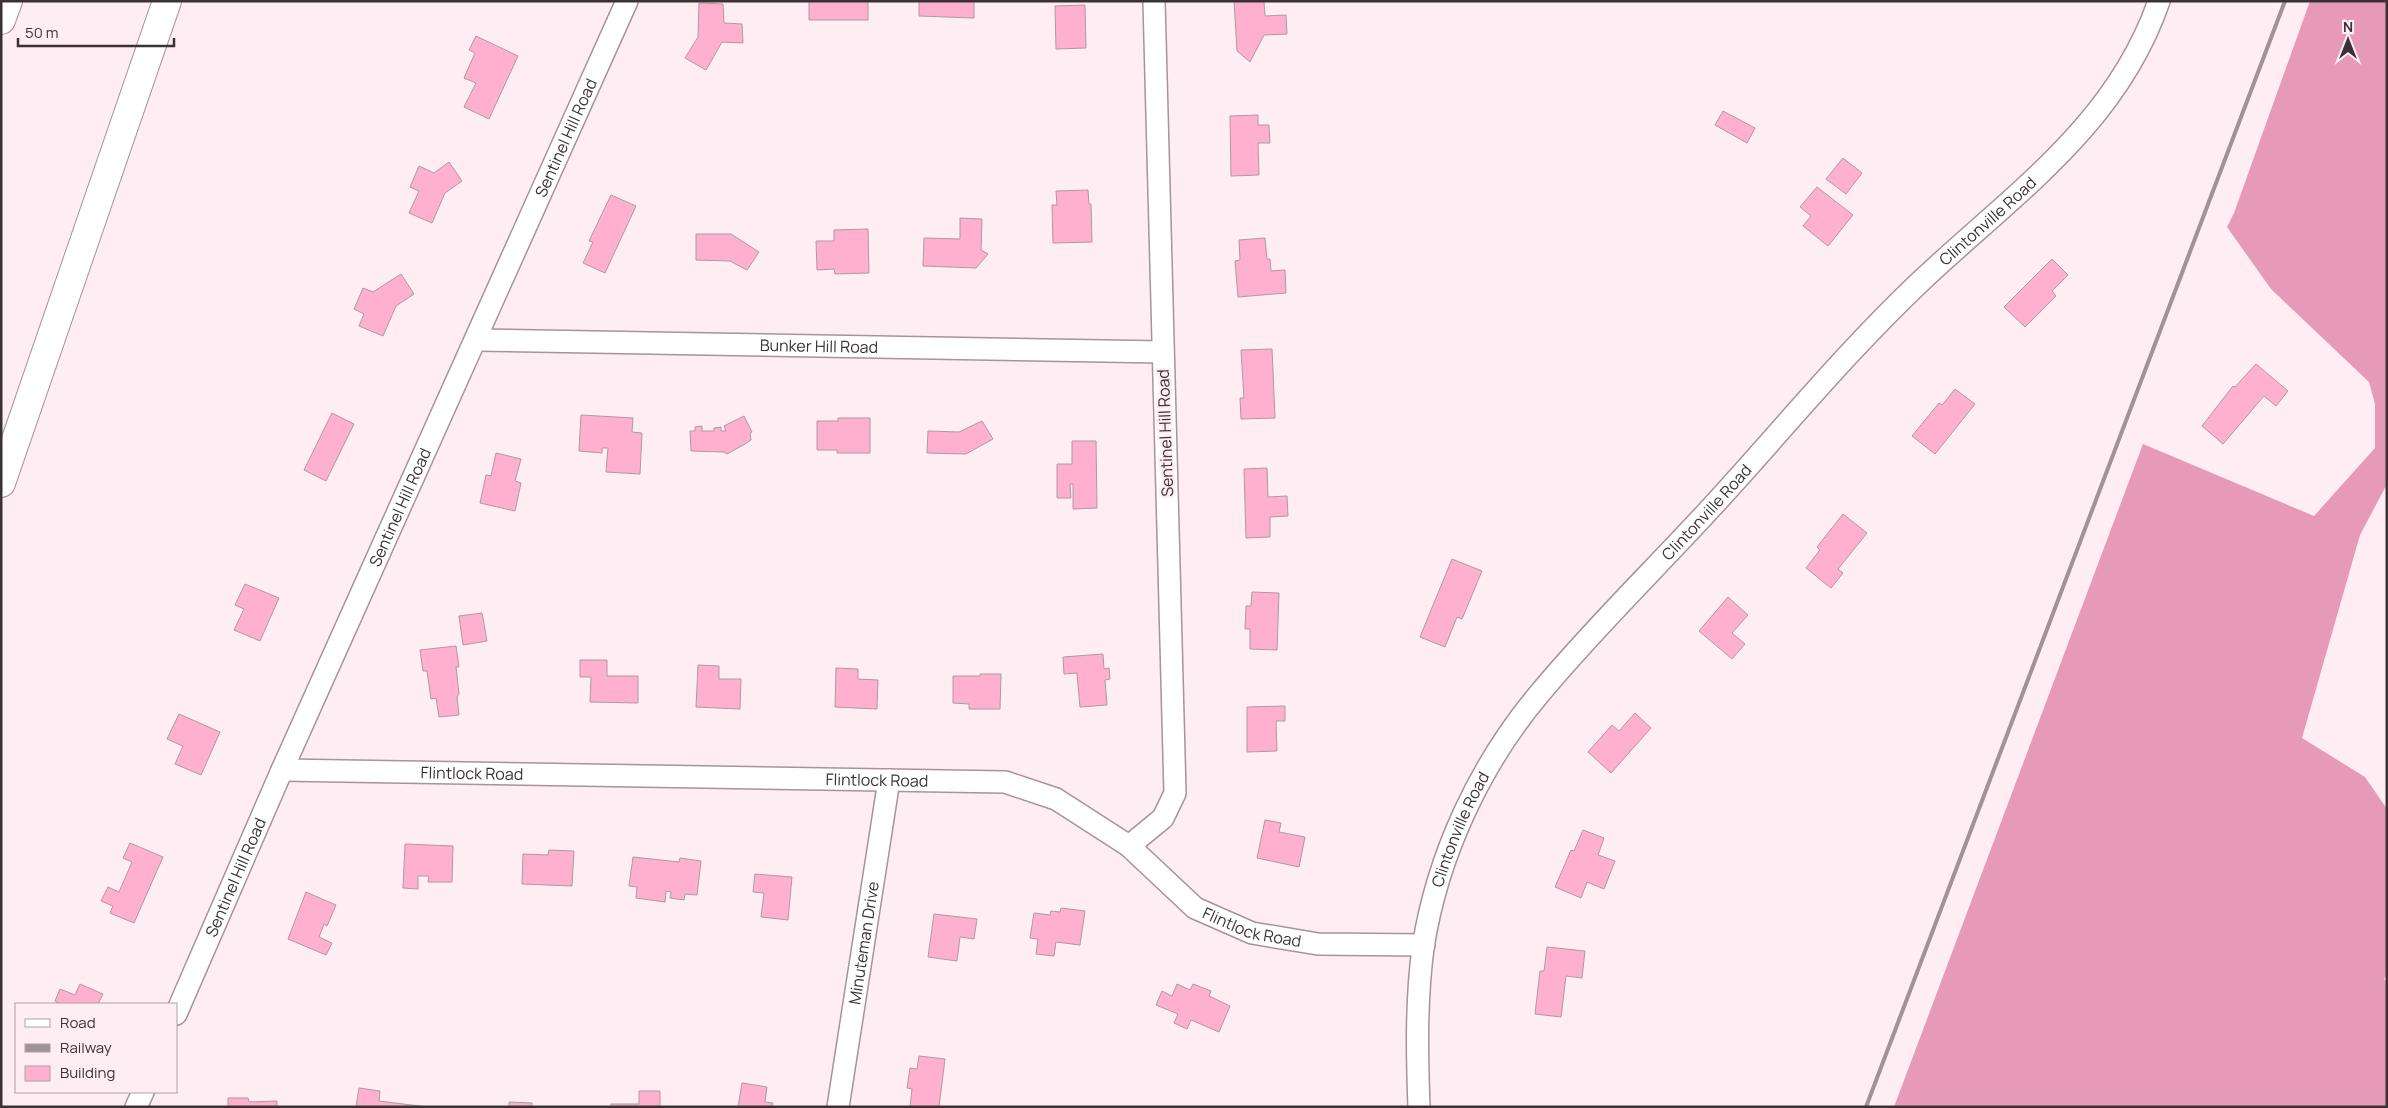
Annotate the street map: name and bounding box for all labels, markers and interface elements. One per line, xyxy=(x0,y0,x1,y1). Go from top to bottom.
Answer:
scale bar xyxy=(18,15,174,47)
north arrow xyxy=(2323,15,2373,65)
text: N xyxy=(2343,17,2353,36)
text: 50 m xyxy=(25,22,59,43)
street label: Sentinel Hill Road xyxy=(529,75,602,201)
street label: Clintonville Road xyxy=(1934,172,2041,270)
street label: Bunker Hill Road xyxy=(760,334,878,358)
street label: Sentinel Hill Road xyxy=(1152,369,1178,497)
street label: Sentinel Hill Road xyxy=(364,444,436,570)
street label: Clintonville Road xyxy=(1657,459,1756,565)
street label: Flintlock Road xyxy=(420,761,523,785)
street label: Flintlock Road xyxy=(825,768,928,792)
street label: Clintonville Road xyxy=(1426,768,1494,890)
street label: Sentinel Hill Road xyxy=(200,814,271,940)
street label: Minuteman Drive xyxy=(843,880,884,1006)
street label: Flintlock Road xyxy=(1199,902,1303,952)
legend xyxy=(15,1003,178,1093)
text: Road xyxy=(60,1012,96,1033)
text: Railway xyxy=(60,1037,112,1058)
text: Building xyxy=(60,1062,115,1083)

